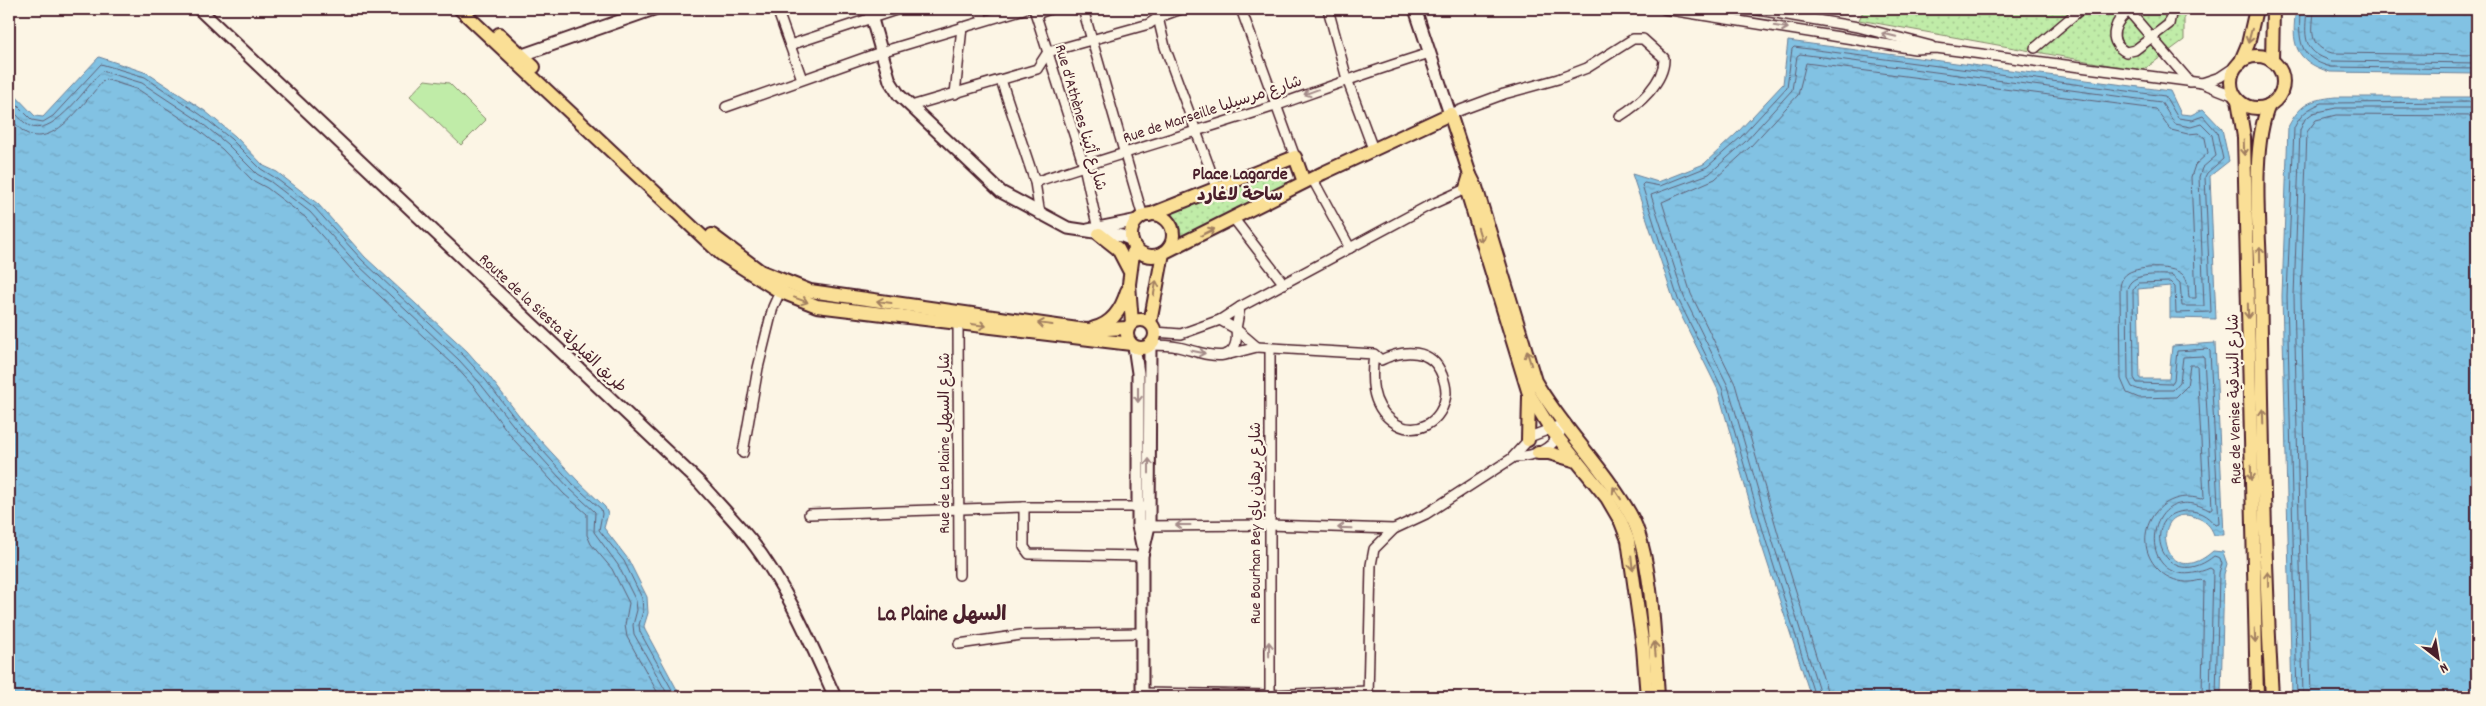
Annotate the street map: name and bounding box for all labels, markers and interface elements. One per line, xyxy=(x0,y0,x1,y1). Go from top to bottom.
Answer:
one-way arrow xyxy=(1773,23,1789,33)
one-way arrow xyxy=(2244,28,2254,44)
one-way arrow xyxy=(1882,30,1898,39)
street label: Rue d'Athènes شارع أثينا xyxy=(1048,42,1111,194)
street label: Rue de Marseille شارع مرسيليا xyxy=(1120,71,1305,150)
one-way arrow xyxy=(1304,88,1319,97)
one-way arrow xyxy=(2239,140,2249,156)
district label: Place Lagarde ساحة لاغارد xyxy=(1192,163,1288,209)
one-way arrow xyxy=(1476,226,1486,242)
one-way arrow xyxy=(1200,227,1215,237)
one-way arrow xyxy=(2255,246,2264,262)
street label: Route de la Siesta طريق القيلولة xyxy=(473,249,631,399)
one-way arrow xyxy=(1151,280,1161,296)
one-way arrow xyxy=(793,296,808,305)
one-way arrow xyxy=(876,296,892,306)
one-way arrow xyxy=(2243,303,2252,319)
street label: Rue de Venise شارع البندقية xyxy=(2223,314,2248,484)
one-way arrow xyxy=(1037,319,1053,329)
one-way arrow xyxy=(971,321,987,331)
one-way arrow xyxy=(1189,348,1205,357)
one-way arrow xyxy=(1523,351,1533,367)
street label: Rue de La Plaine شارع السهل xyxy=(934,352,957,534)
one-way arrow xyxy=(1133,386,1143,402)
one-way arrow xyxy=(2258,408,2267,424)
street label: Rue Bourhan Bey شارع برهان باي xyxy=(1245,422,1268,624)
one-way arrow xyxy=(1144,458,1154,474)
one-way arrow xyxy=(2246,464,2256,481)
one-way arrow xyxy=(1612,486,1622,500)
one-way arrow xyxy=(1175,520,1192,530)
one-way arrow xyxy=(1338,523,1354,532)
one-way arrow xyxy=(1627,555,1637,571)
one-way arrow xyxy=(2263,571,2272,587)
district label: La Plaine السهل xyxy=(877,601,1007,631)
one-way arrow xyxy=(2250,627,2259,643)
north arrow xyxy=(2414,634,2464,684)
one-way arrow xyxy=(1265,641,1274,657)
one-way arrow xyxy=(1650,641,1660,657)
text: N xyxy=(2435,657,2452,678)

